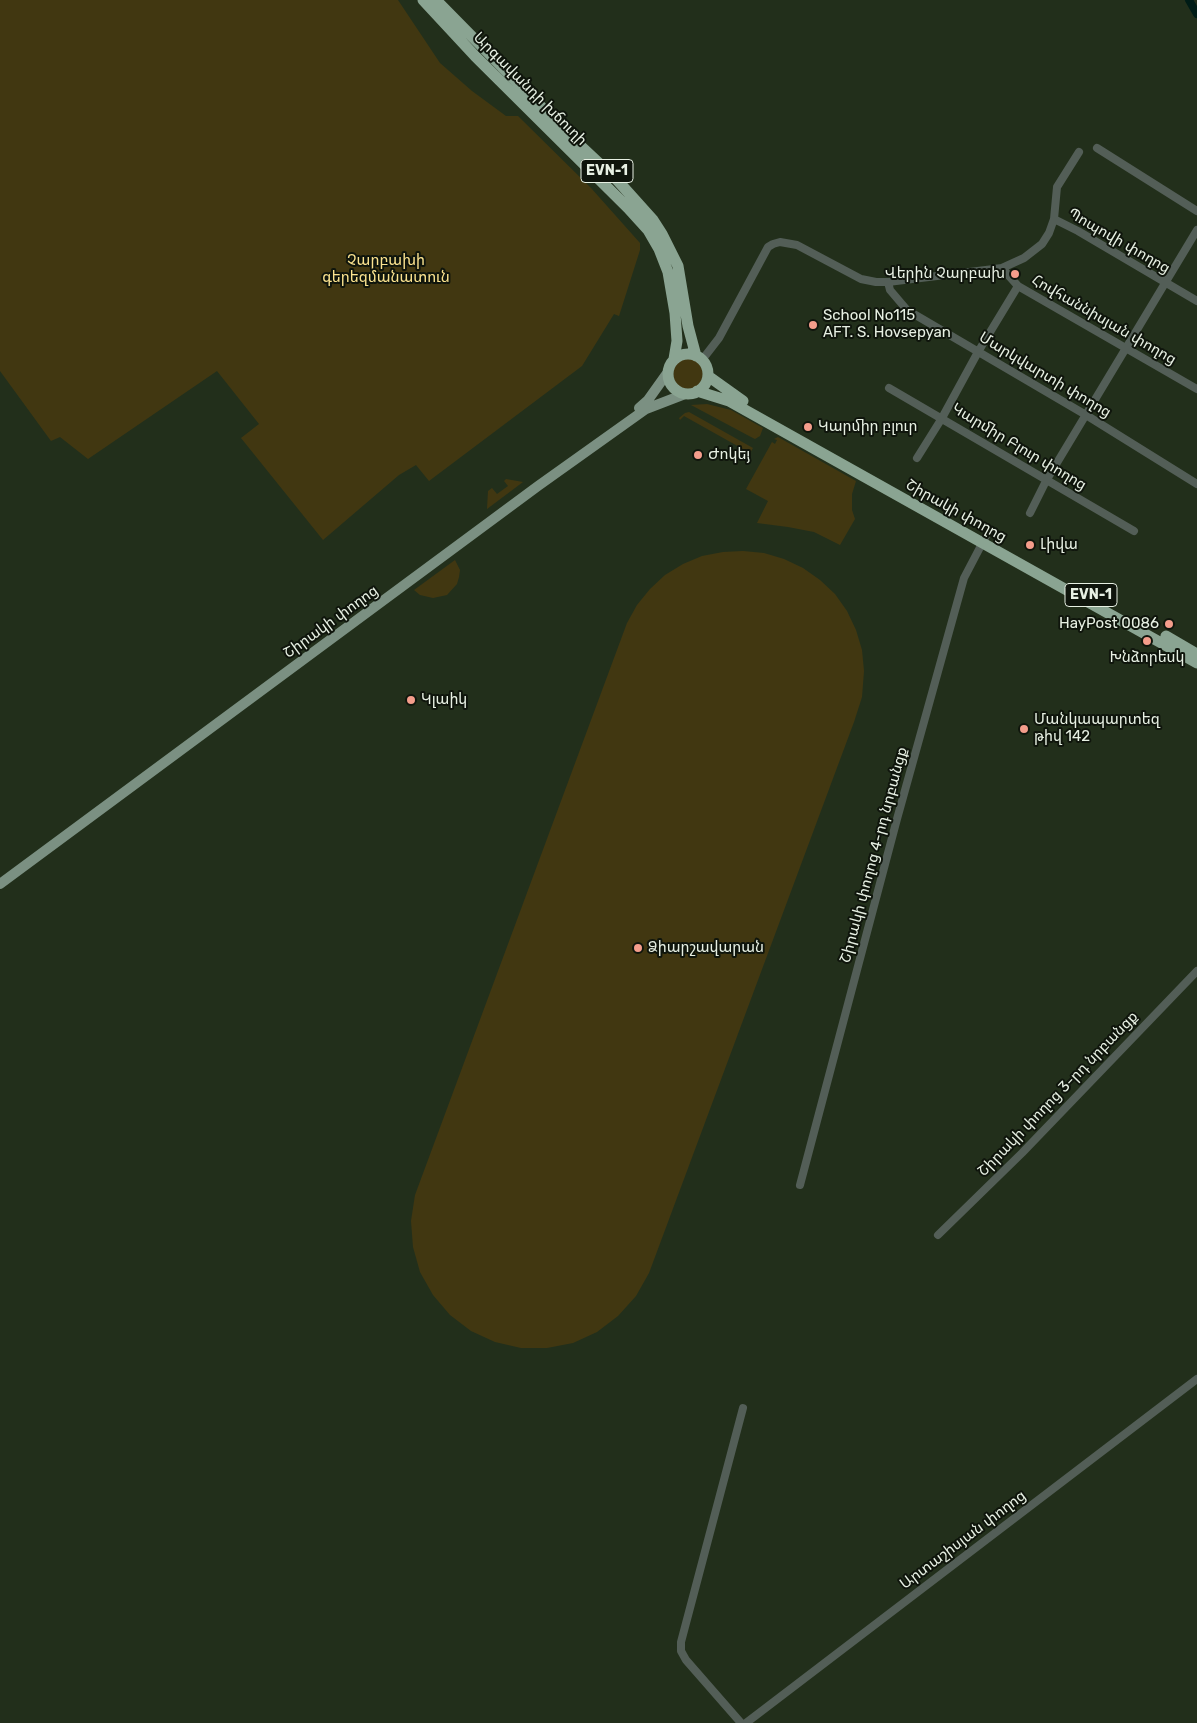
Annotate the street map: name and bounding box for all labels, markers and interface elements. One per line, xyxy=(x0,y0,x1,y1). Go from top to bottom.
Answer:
street label: Արգավանդի խճուղի xyxy=(469,28,591,150)
road number: EVN-1 xyxy=(581,160,633,182)
street label: Պոպովի փողոց xyxy=(1065,204,1173,278)
park label: Չարբախի գերեզմանատուն xyxy=(322,252,450,287)
place label: Վերին Չարբախ xyxy=(885,265,1005,283)
marker: Վերին Չարբախ xyxy=(1009,268,1021,280)
street label: Հովհաննիսյան փողոց xyxy=(1029,271,1179,369)
place label: School No115 AFT. S. Hovsepyan xyxy=(823,307,951,342)
marker: School No115 AFT. S. Hovsepyan xyxy=(807,319,819,331)
street label: Մարկվարտի փողոց xyxy=(976,328,1114,422)
street label: Կարմիր Բլուր փողոց xyxy=(948,400,1090,494)
place label: Կարմիր բլուր xyxy=(818,418,917,436)
marker: Կարմիր բլուր xyxy=(802,421,814,433)
place label: Ժոկեյ xyxy=(708,446,750,464)
marker: Ժոկեյ xyxy=(692,449,704,461)
street label: Շիրակի փողոց xyxy=(902,476,1010,546)
place label: Լիվա xyxy=(1040,536,1078,554)
marker: Լիվա xyxy=(1024,539,1036,551)
street label: Շիրակի փողոց xyxy=(280,582,382,662)
road number: EVN-1 xyxy=(1065,584,1117,606)
place label: HayPost 0086 xyxy=(1059,615,1159,633)
marker: HayPost 0086 xyxy=(1163,618,1175,630)
marker: Խնձորեսկ xyxy=(1141,635,1153,647)
place label: Խնձորեսկ xyxy=(1109,649,1185,667)
place label: Կլաիկ xyxy=(421,691,467,709)
marker: Կլաիկ xyxy=(405,694,417,706)
place label: Մանկապարտեզ թիվ 142 xyxy=(1034,711,1160,746)
marker: Մանկապարտեզ թիվ 142 xyxy=(1018,723,1030,735)
street label: Շիրակի փողոց 4-րդ նրբանցք xyxy=(836,745,912,965)
place label: Ձիարշավարան xyxy=(648,939,764,957)
marker: Ձիարշավարան xyxy=(632,942,644,954)
street label: Շիրակի փողոց 3-րդ նրբանցք xyxy=(974,1008,1142,1180)
street label: Արտաշիսյան փողոց xyxy=(896,1487,1030,1593)

